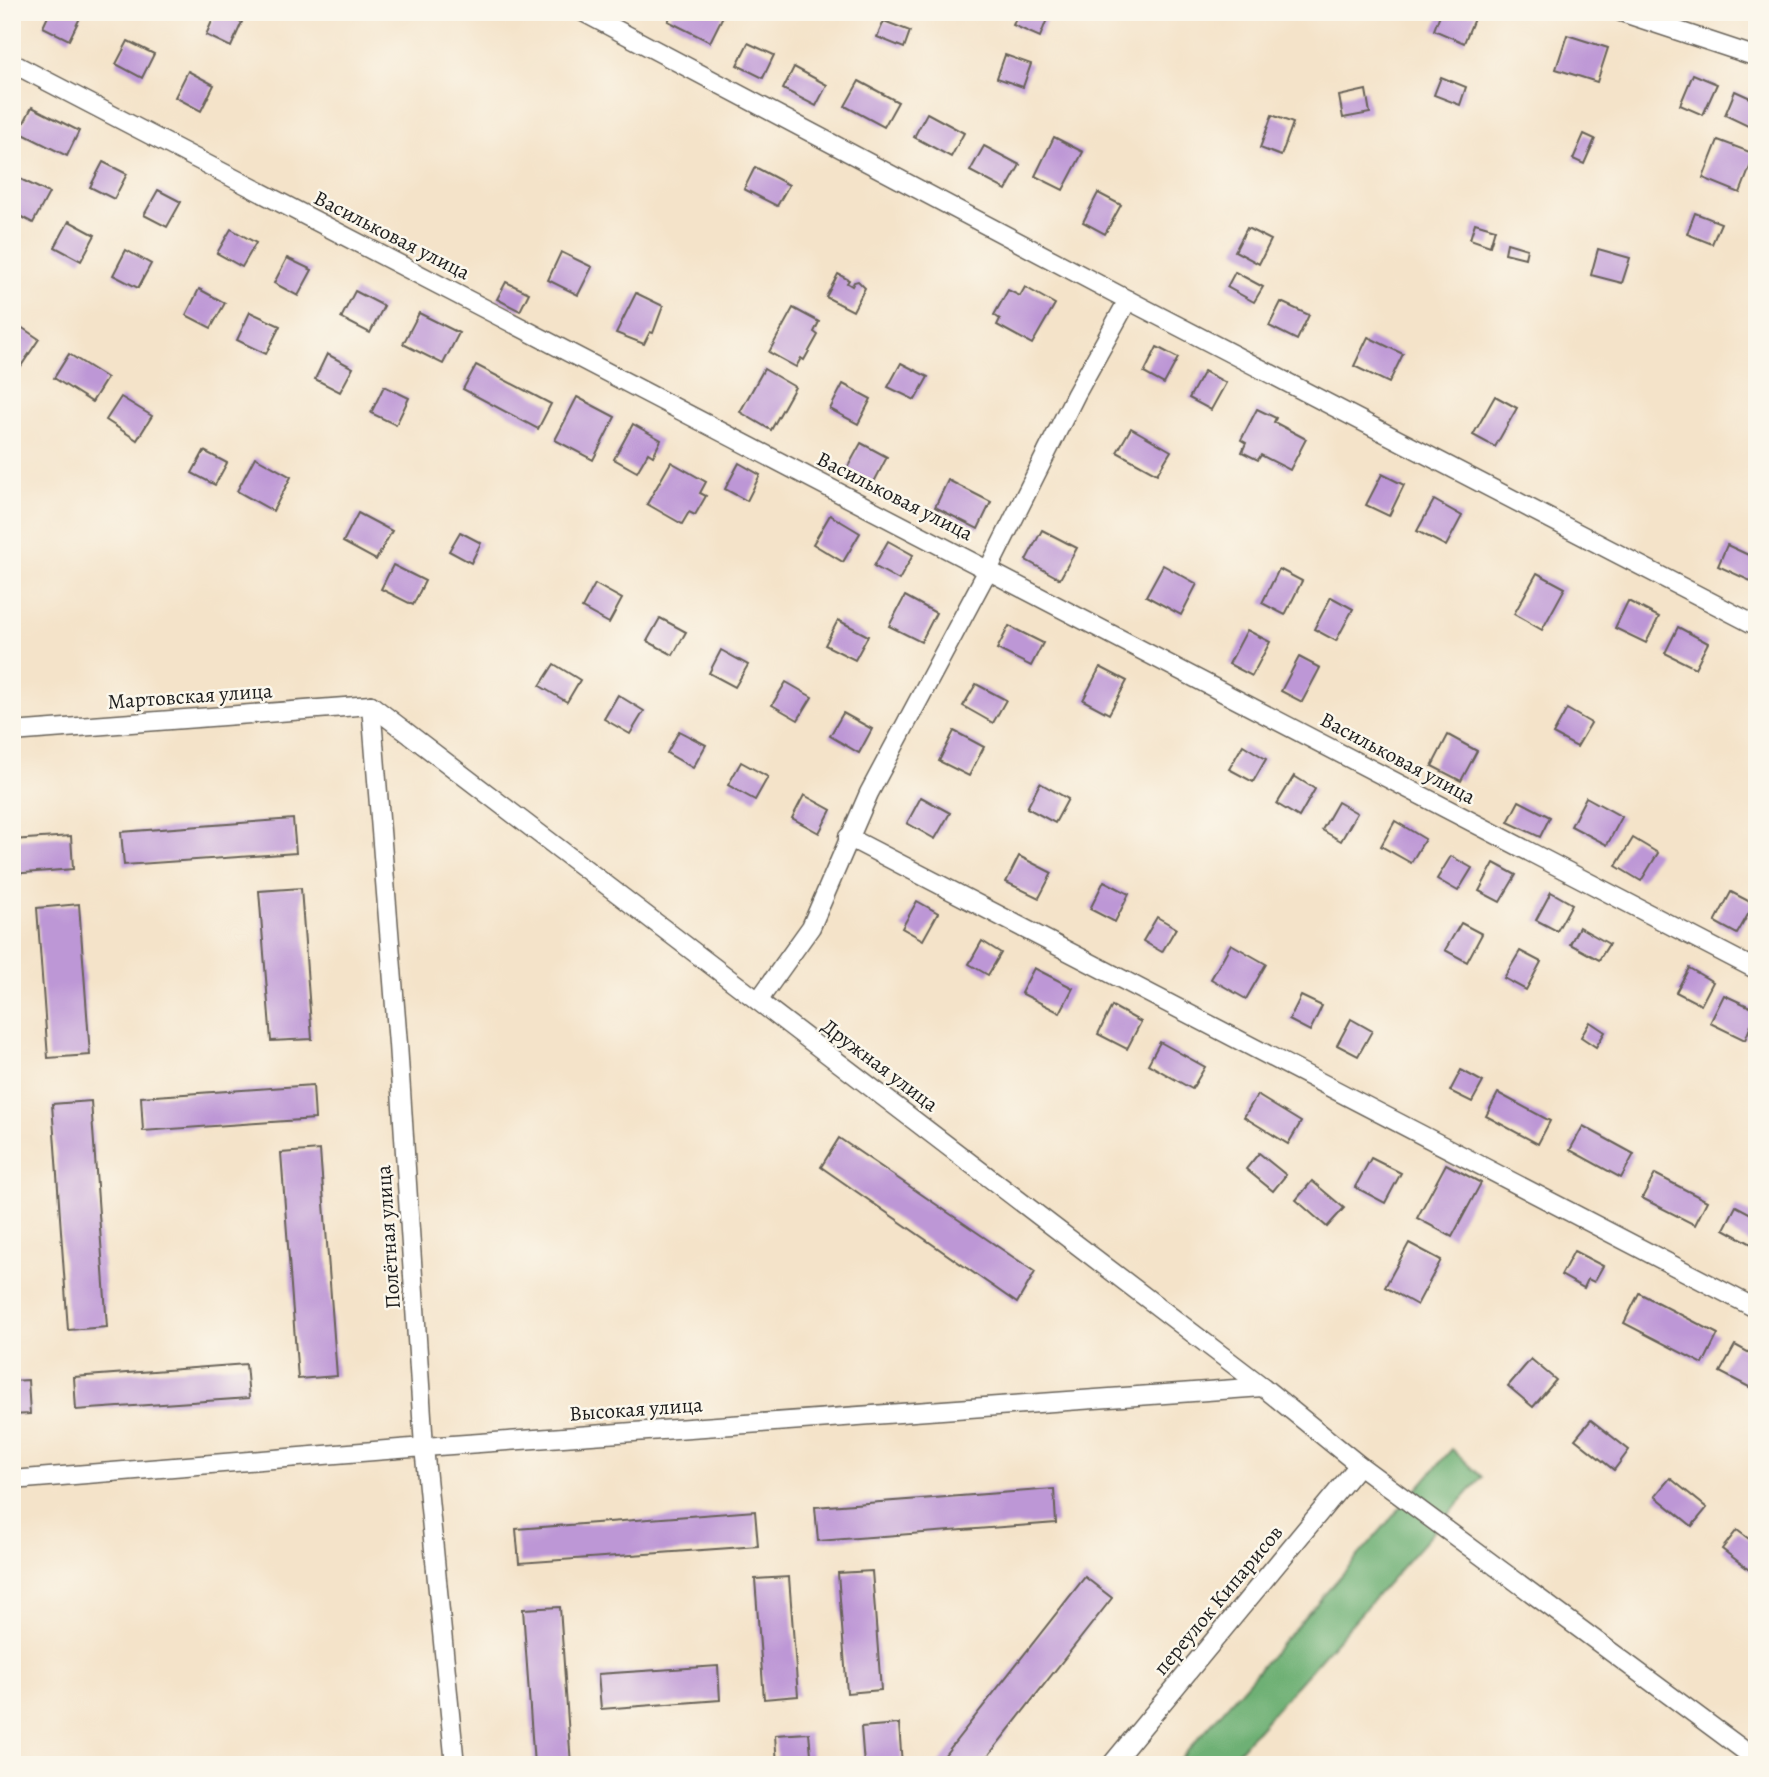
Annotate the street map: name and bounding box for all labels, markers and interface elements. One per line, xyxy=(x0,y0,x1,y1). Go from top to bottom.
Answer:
street label: Васильковая улица xyxy=(309,184,475,287)
street label: Васильковая улица xyxy=(812,445,978,548)
street label: Мартовская улица xyxy=(107,676,274,716)
street label: Васильковая улица xyxy=(1316,705,1481,811)
street label: Дружная улица xyxy=(816,1012,944,1118)
street label: Полётная улица xyxy=(369,1164,407,1310)
street label: Высокая улица xyxy=(568,1390,704,1428)
street label: переулок Кипарисов xyxy=(1147,1519,1289,1681)

